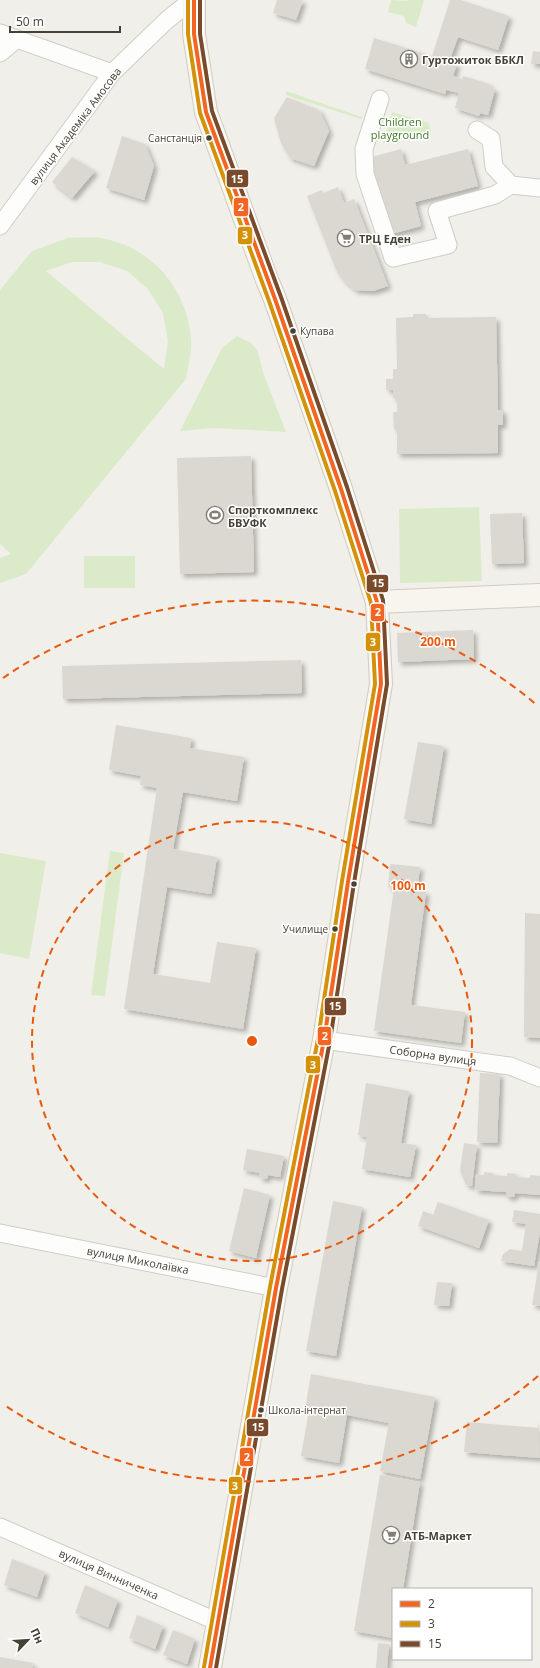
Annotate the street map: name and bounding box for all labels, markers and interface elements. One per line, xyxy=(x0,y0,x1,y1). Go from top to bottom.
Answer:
scale bar xyxy=(10,8,120,34)
text: 50 m xyxy=(16,13,44,30)
building icon: Гуртожиток ББКЛ xyxy=(399,49,419,69)
place label: Гуртожиток ББКЛ xyxy=(422,52,524,67)
street label: вулиця Академіка Амосова xyxy=(26,64,124,188)
park label: Children playground xyxy=(371,114,429,142)
place label: Санстанція xyxy=(148,131,202,145)
marker: Санстанція xyxy=(204,133,214,143)
line badge: 15 xyxy=(226,169,249,188)
text: 15 xyxy=(231,171,243,186)
line badge: 2 xyxy=(233,197,249,217)
text: 2 xyxy=(238,199,244,214)
line badge: 3 xyxy=(237,226,253,245)
text: 3 xyxy=(242,227,248,242)
supermarket icon: ТРЦ Еден xyxy=(336,228,356,248)
place label: ТРЦ Еден xyxy=(359,231,411,246)
place label: Купава xyxy=(300,324,334,338)
marker: Купава xyxy=(288,326,298,336)
place label: Спорткомплекс БВУФК xyxy=(228,502,319,530)
sports icon: Спорткомплекс БВУФК xyxy=(205,505,225,525)
line badge: 15 xyxy=(366,574,389,593)
text: 15 xyxy=(372,575,384,590)
line badge: 2 xyxy=(370,603,385,622)
text: 2 xyxy=(375,604,381,619)
line badge: 3 xyxy=(365,632,381,652)
text: 200 m xyxy=(420,633,456,650)
text: 3 xyxy=(370,634,376,649)
text: 100 m xyxy=(390,877,426,894)
unlabelled marker xyxy=(349,879,359,889)
place label: Училище xyxy=(283,922,328,936)
marker: Училище xyxy=(330,924,340,934)
line badge: 15 xyxy=(324,997,347,1016)
text: 15 xyxy=(329,998,341,1013)
line badge: 2 xyxy=(317,1026,332,1046)
text: 2 xyxy=(322,1028,328,1043)
centre of rings xyxy=(245,1034,259,1048)
street label: Соборна вулиця xyxy=(389,1041,477,1069)
line badge: 3 xyxy=(305,1055,321,1074)
text: 3 xyxy=(310,1057,316,1072)
street label: вулиця Миколаївка xyxy=(86,1243,190,1277)
place label: Школа-інтернат xyxy=(268,1403,346,1417)
marker: Школа-інтернат xyxy=(256,1405,266,1415)
line badge: 15 xyxy=(246,1418,269,1437)
text: 15 xyxy=(252,1419,264,1434)
line badge: 2 xyxy=(239,1447,254,1467)
text: 2 xyxy=(244,1449,250,1464)
line badge: 3 xyxy=(228,1476,243,1495)
text: 3 xyxy=(232,1478,238,1493)
supermarket icon: АТБ-Маркет xyxy=(381,1525,401,1545)
place label: АТБ-Маркет xyxy=(404,1528,472,1543)
street label: вулиця Винниченка xyxy=(57,1545,161,1603)
legend xyxy=(392,1588,532,1660)
text: 2 xyxy=(428,1595,435,1612)
text: 3 xyxy=(428,1615,435,1632)
north arrow xyxy=(8,1620,48,1660)
text: Пн xyxy=(27,1625,48,1646)
text: 15 xyxy=(428,1635,442,1652)

